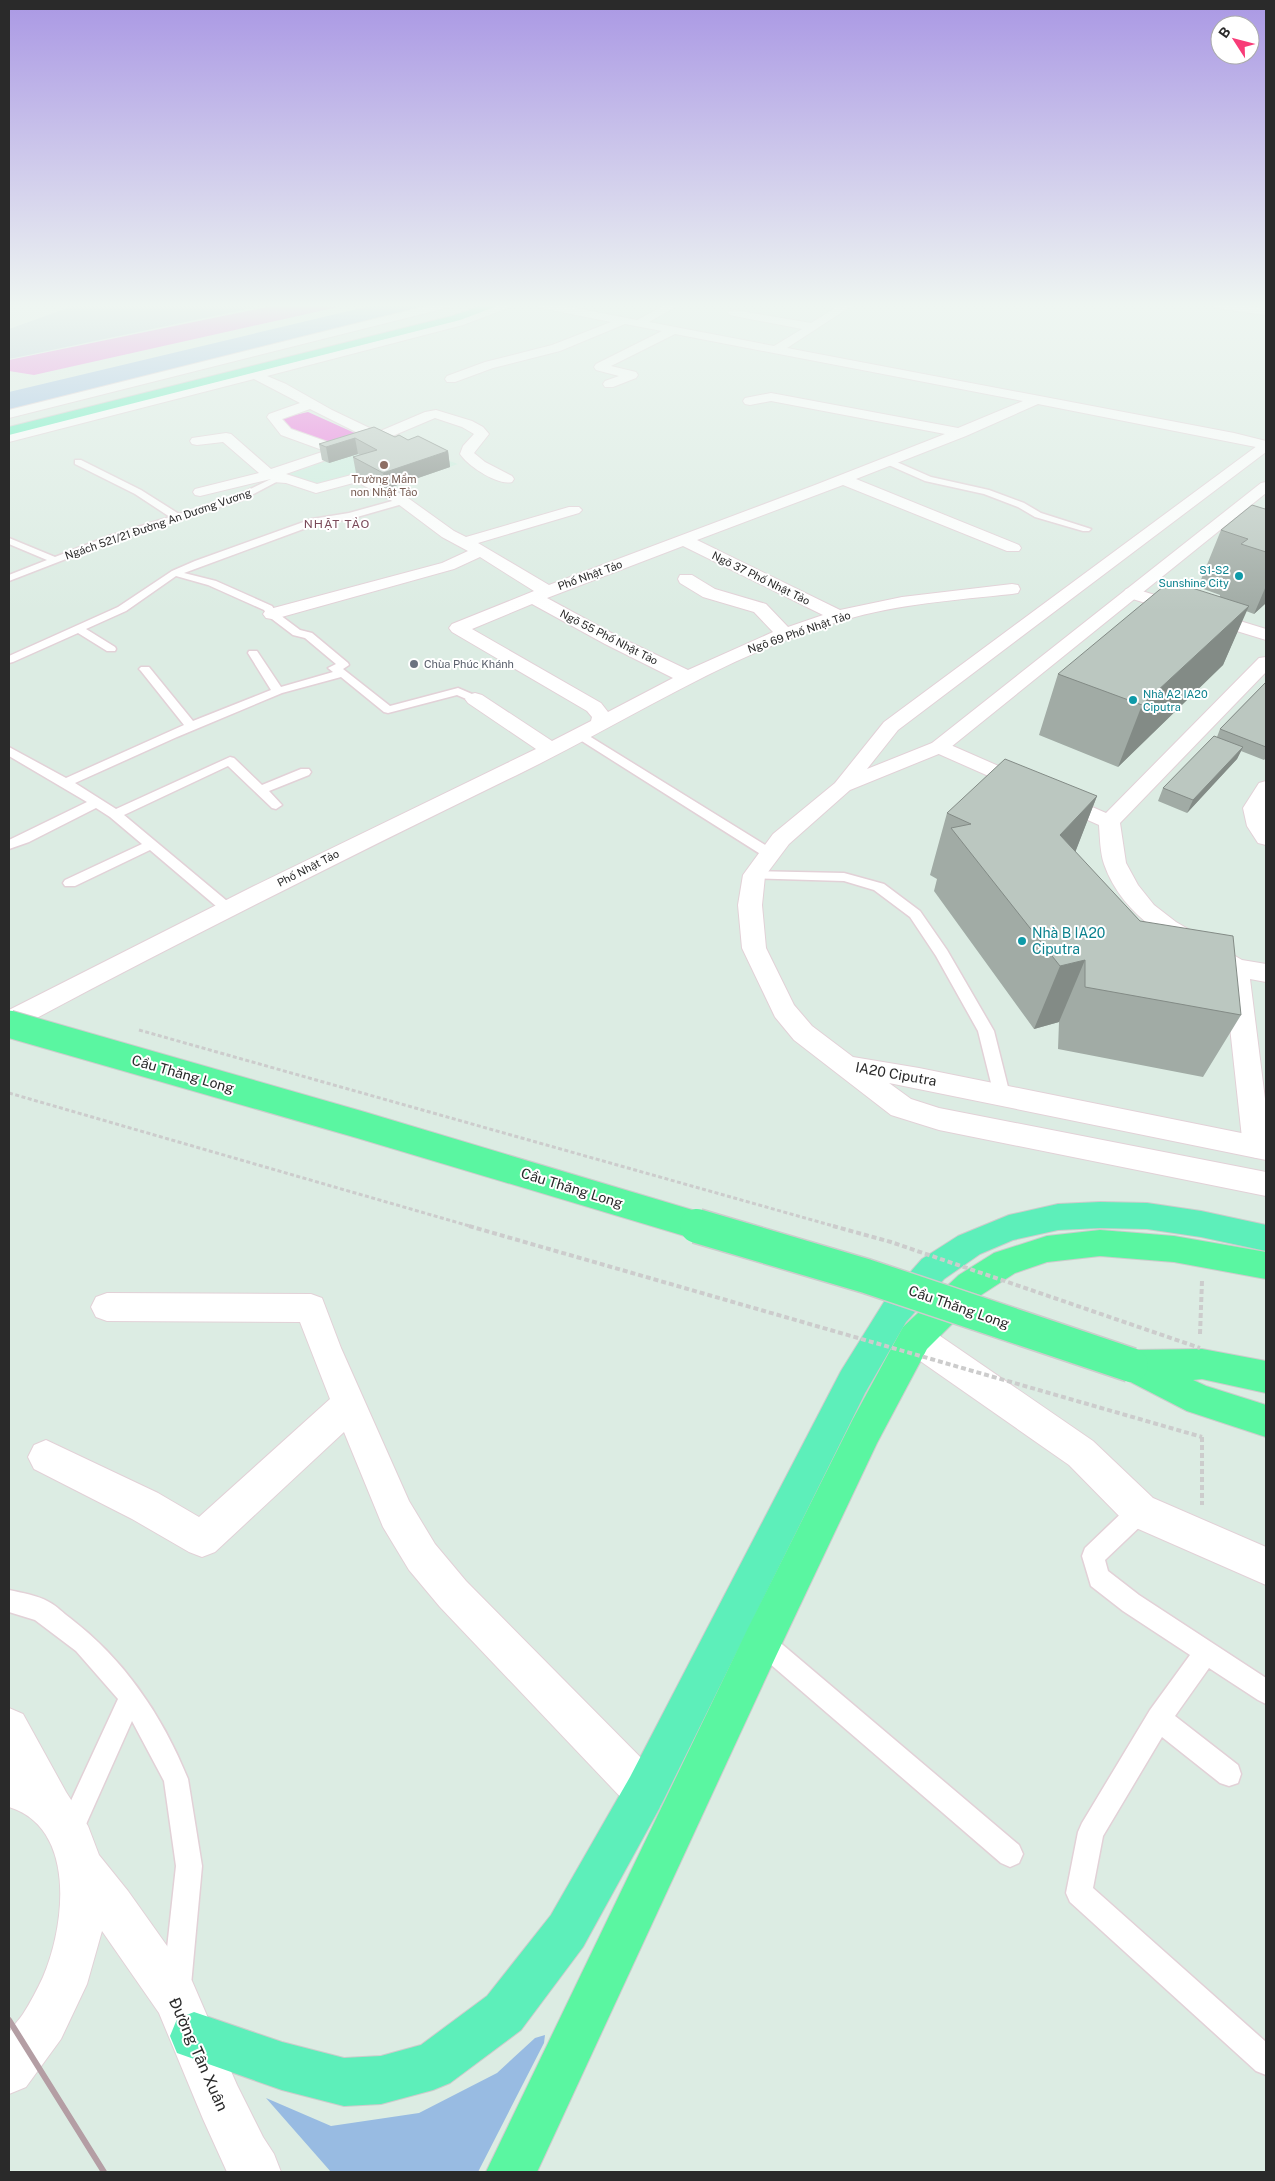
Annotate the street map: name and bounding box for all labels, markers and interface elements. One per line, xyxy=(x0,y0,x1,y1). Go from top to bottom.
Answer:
north arrow xyxy=(1210,15,1260,65)
text: B xyxy=(1215,24,1234,41)
marker: Trường Mầm non Nhật Tảo xyxy=(378,459,390,471)
place label: Trường Mầm non Nhật Tảo xyxy=(350,473,418,498)
street label: Ngách 521/21 Đường An Dương Vương xyxy=(63,486,253,562)
district label: NHẬT TẢO xyxy=(304,516,370,531)
street label: Ngõ 37 Phố Nhật Tảo xyxy=(710,549,812,607)
street label: Phố Nhật Tảo xyxy=(556,558,624,592)
place label: S1-S2 Sunshine City xyxy=(1159,564,1229,589)
marker: S1-S2 Sunshine City xyxy=(1233,570,1245,582)
street label: Ngõ 55 Phố Nhật Tảo xyxy=(558,607,660,667)
street label: Ngõ 69 Phố Nhật Tảo xyxy=(746,609,852,655)
marker: Chùa Phúc Khánh xyxy=(408,658,420,670)
place label: Chùa Phúc Khánh xyxy=(424,658,514,670)
place label: Nhà A2 IA20 Ciputra xyxy=(1143,688,1208,713)
marker: Nhà A2 IA20 Ciputra xyxy=(1127,694,1139,706)
street label: Phố Nhật Tảo xyxy=(275,847,341,889)
place label: Nhà B IA20 Ciputra xyxy=(1032,925,1105,957)
marker: Nhà B IA20 Ciputra xyxy=(1016,935,1028,947)
street label: Cầu Thăng Long xyxy=(130,1052,236,1096)
street label: IA20 Ciputra xyxy=(854,1059,938,1089)
street label: Cầu Thăng Long xyxy=(519,1165,625,1211)
street label: Cầu Thăng Long xyxy=(906,1282,1012,1332)
street label: Đường Tân Xuân xyxy=(165,1994,232,2114)

